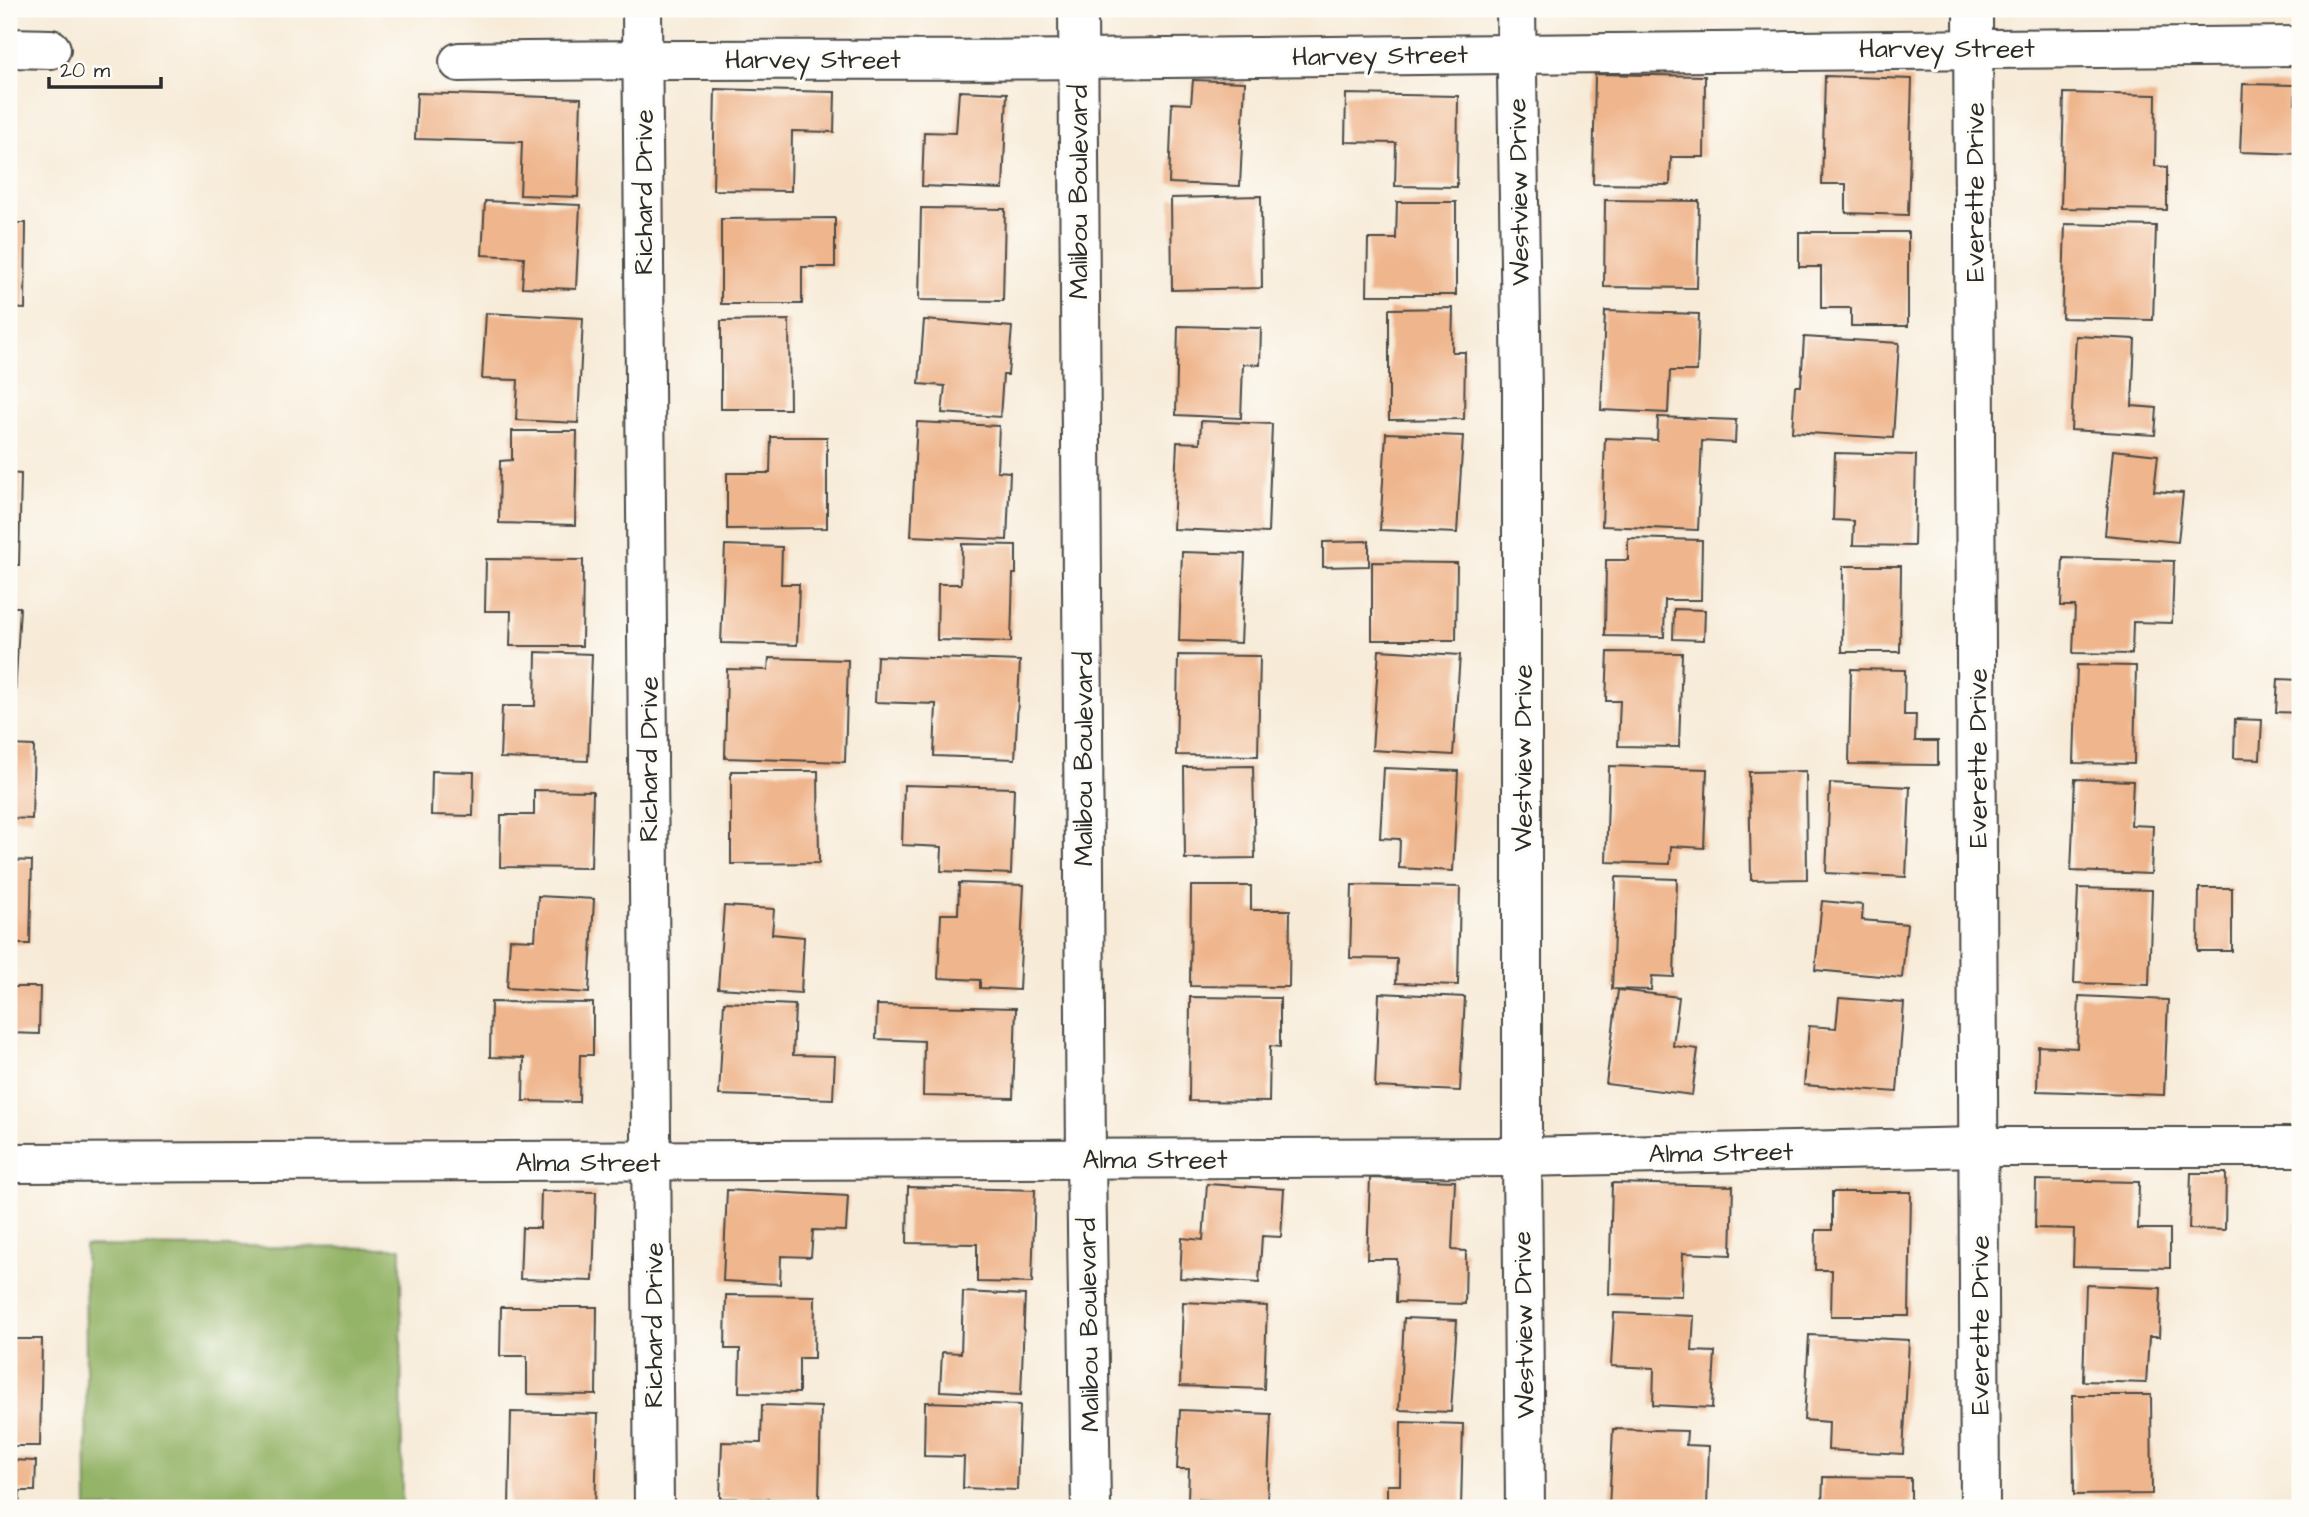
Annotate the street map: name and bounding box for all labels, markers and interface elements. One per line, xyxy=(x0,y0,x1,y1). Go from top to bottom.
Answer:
street label: Harvey Street xyxy=(1859,31,2035,69)
street label: Harvey Street xyxy=(1292,36,1469,78)
street label: Harvey Street xyxy=(725,42,901,80)
scale bar xyxy=(49,46,161,90)
text: 20 m xyxy=(60,56,111,85)
street label: Malibou Boulevard xyxy=(1061,85,1097,299)
street label: Westview Drive xyxy=(1499,98,1539,286)
street label: Everette Drive xyxy=(1957,102,1993,282)
street label: Richard Drive xyxy=(626,109,662,275)
street label: Malibou Boulevard xyxy=(1066,652,1102,866)
street label: Westview Drive xyxy=(1505,664,1541,852)
street label: Everette Drive xyxy=(1960,668,1996,848)
street label: Richard Drive xyxy=(631,676,667,842)
street label: Alma Street xyxy=(1648,1134,1794,1172)
street label: Alma Street xyxy=(1083,1142,1228,1178)
street label: Alma Street xyxy=(516,1145,661,1181)
street label: Malibou Boulevard xyxy=(1069,1217,1109,1433)
street label: Westview Drive xyxy=(1504,1231,1544,1419)
street label: Everette Drive xyxy=(1962,1235,1998,1415)
street label: Richard Drive xyxy=(636,1242,672,1408)

